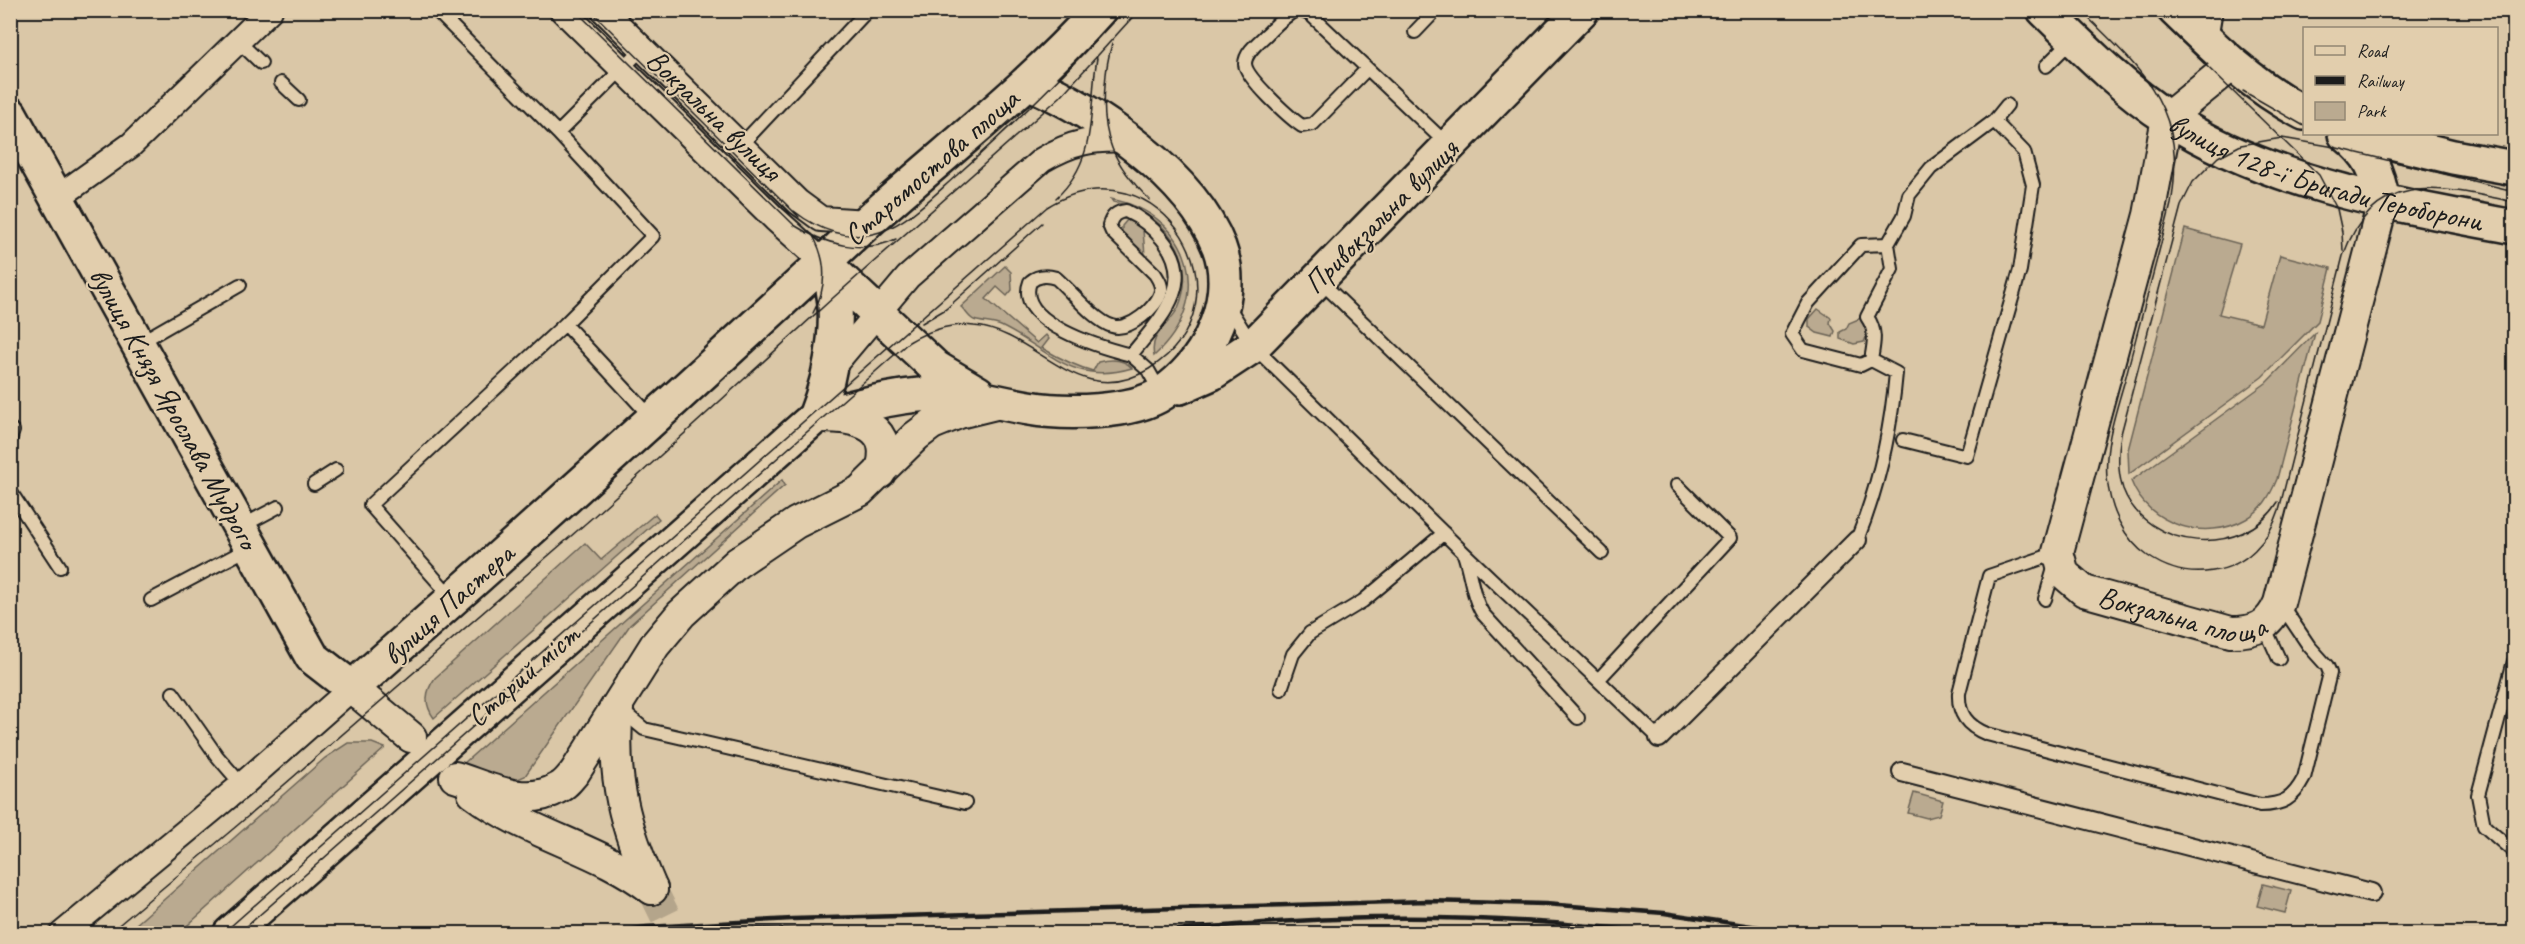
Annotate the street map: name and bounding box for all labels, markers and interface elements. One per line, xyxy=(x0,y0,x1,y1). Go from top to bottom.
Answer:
legend xyxy=(2303,27,2498,135)
text: Road xyxy=(2357,40,2390,62)
street label: Вокзальна вулиця xyxy=(638,41,792,191)
text: Railway xyxy=(2357,70,2405,92)
street label: Старомостова площа xyxy=(835,79,1028,254)
text: Park xyxy=(2357,100,2387,122)
street label: вулиця 128-ї Бригади Тероборони xyxy=(2162,104,2487,240)
street label: Привокзальна вулиця xyxy=(1295,130,1467,302)
street label: вулиця Князя Ярослава Мудрого xyxy=(81,260,269,558)
street label: вулиця Пастера xyxy=(374,533,524,673)
street label: Вокзальна площа xyxy=(2094,577,2274,652)
street label: Старий міст xyxy=(458,614,589,735)

